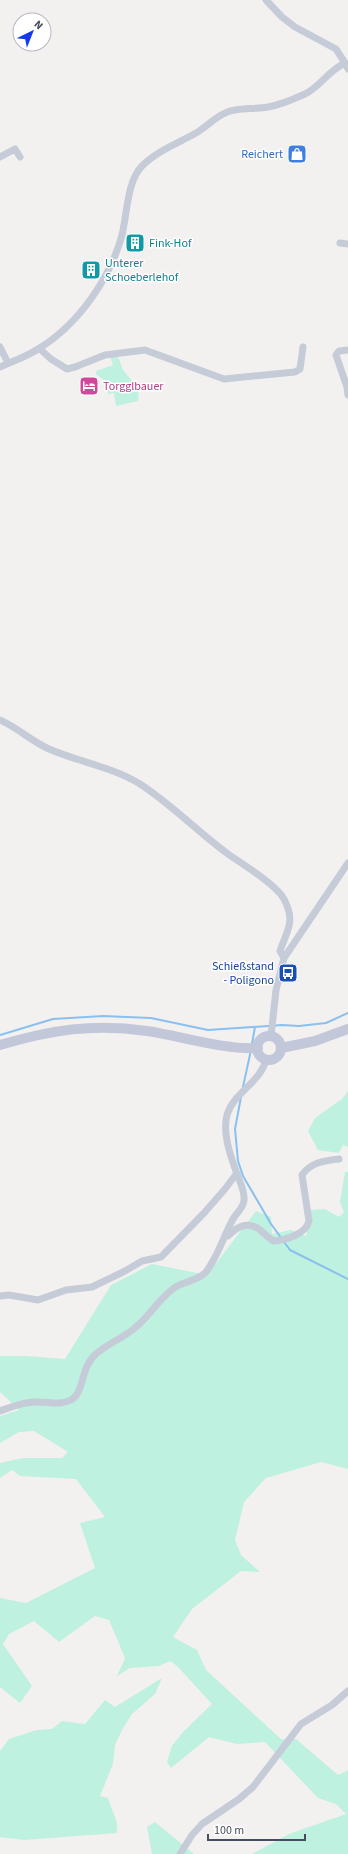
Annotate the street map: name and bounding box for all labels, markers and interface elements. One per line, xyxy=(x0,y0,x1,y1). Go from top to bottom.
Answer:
north arrow xyxy=(12,12,52,52)
text: N xyxy=(31,17,46,33)
shop icon: Reichert xyxy=(286,143,308,165)
place label: Reichert xyxy=(241,146,283,163)
building icon: Fink-Hof xyxy=(124,232,146,254)
place label: Fink-Hof xyxy=(149,235,192,252)
place label: Unterer Schoeberlehof xyxy=(105,255,179,286)
building icon: Unterer Schoeberlehof xyxy=(80,259,102,281)
hotel icon: Torgglbauer xyxy=(78,375,100,397)
place label: Torgglbauer xyxy=(103,378,164,395)
place label: Schießstand - Poligono xyxy=(212,958,274,989)
bus stop icon: Schießstand - Poligono xyxy=(277,962,299,984)
scale bar xyxy=(208,1816,305,1842)
text: 100 m xyxy=(214,1822,244,1839)

